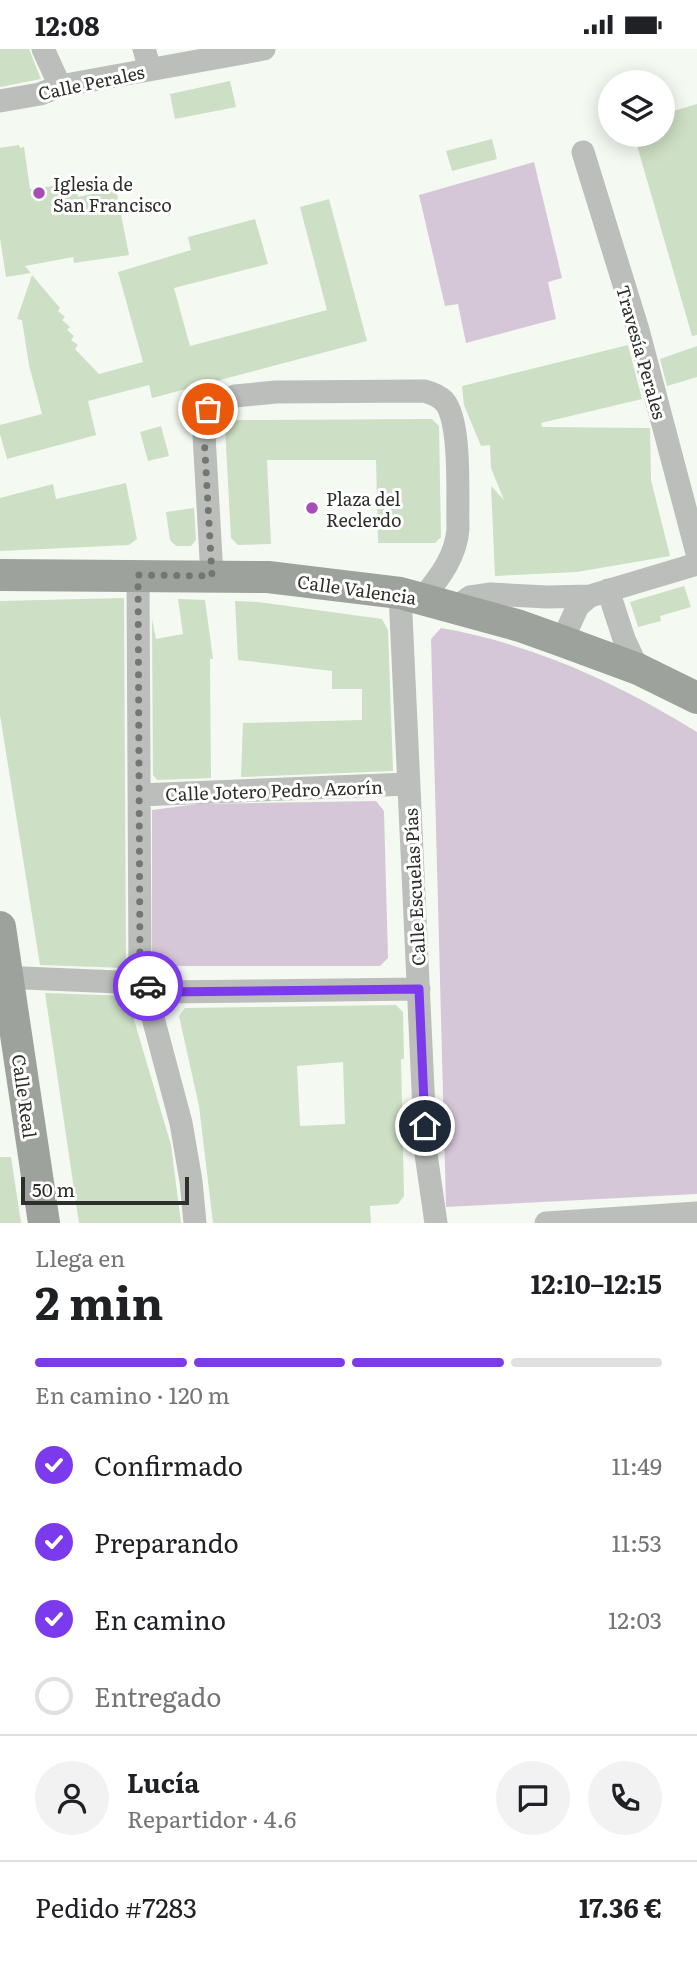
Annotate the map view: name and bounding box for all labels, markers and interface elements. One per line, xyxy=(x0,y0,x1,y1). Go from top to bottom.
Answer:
text: 12:08 xyxy=(35,5,100,44)
street label: Calle Perales xyxy=(35,58,147,106)
map controls xyxy=(598,70,675,147)
button: layers xyxy=(598,70,675,147)
place label: Iglesia de San Francisco xyxy=(53,170,172,218)
marker: Iglesia de San Francisco xyxy=(31,185,47,201)
street label: Travesía Perales xyxy=(610,282,674,422)
pin xyxy=(178,379,238,439)
icon: bag xyxy=(189,390,227,428)
place label: Plaza del Reclerdo xyxy=(326,485,401,533)
marker: Plaza del Reclerdo xyxy=(304,500,320,516)
street label: Calle Valencia xyxy=(296,567,419,611)
street label: Calle Jotero Pedro Azorín xyxy=(165,773,383,807)
street label: Calle Escuelas Pías xyxy=(396,808,432,966)
courier xyxy=(113,951,183,1021)
icon: car xyxy=(129,967,167,1005)
street label: Calle Real xyxy=(6,1052,44,1140)
pin xyxy=(395,1096,455,1156)
icon: home xyxy=(406,1107,444,1145)
scale bar xyxy=(21,1174,189,1206)
text: 50 m xyxy=(32,1175,75,1203)
text: Llega en xyxy=(35,1240,125,1274)
text: 12:10–12:15 xyxy=(531,1263,662,1302)
text: 2 min xyxy=(35,1266,164,1334)
text: En camino · 120 m xyxy=(35,1377,230,1411)
text: Confirmado xyxy=(94,1445,243,1484)
icon: check xyxy=(35,1446,73,1484)
text: 11:49 xyxy=(611,1448,662,1482)
text: Preparando xyxy=(94,1522,239,1561)
icon: check xyxy=(35,1523,73,1561)
text: 11:53 xyxy=(611,1525,662,1559)
text: En camino xyxy=(94,1599,226,1638)
icon: check xyxy=(35,1600,73,1638)
text: 12:03 xyxy=(608,1602,662,1636)
text: Entregado xyxy=(94,1676,221,1715)
button: person xyxy=(35,1761,109,1835)
button: chat xyxy=(496,1761,570,1835)
button: phone xyxy=(588,1761,662,1835)
text: Lucía xyxy=(127,1762,200,1801)
text: Repartidor · 4.6 xyxy=(127,1801,296,1835)
text: Pedido #7283 xyxy=(35,1887,197,1926)
text: 17.36 € xyxy=(579,1887,662,1926)

